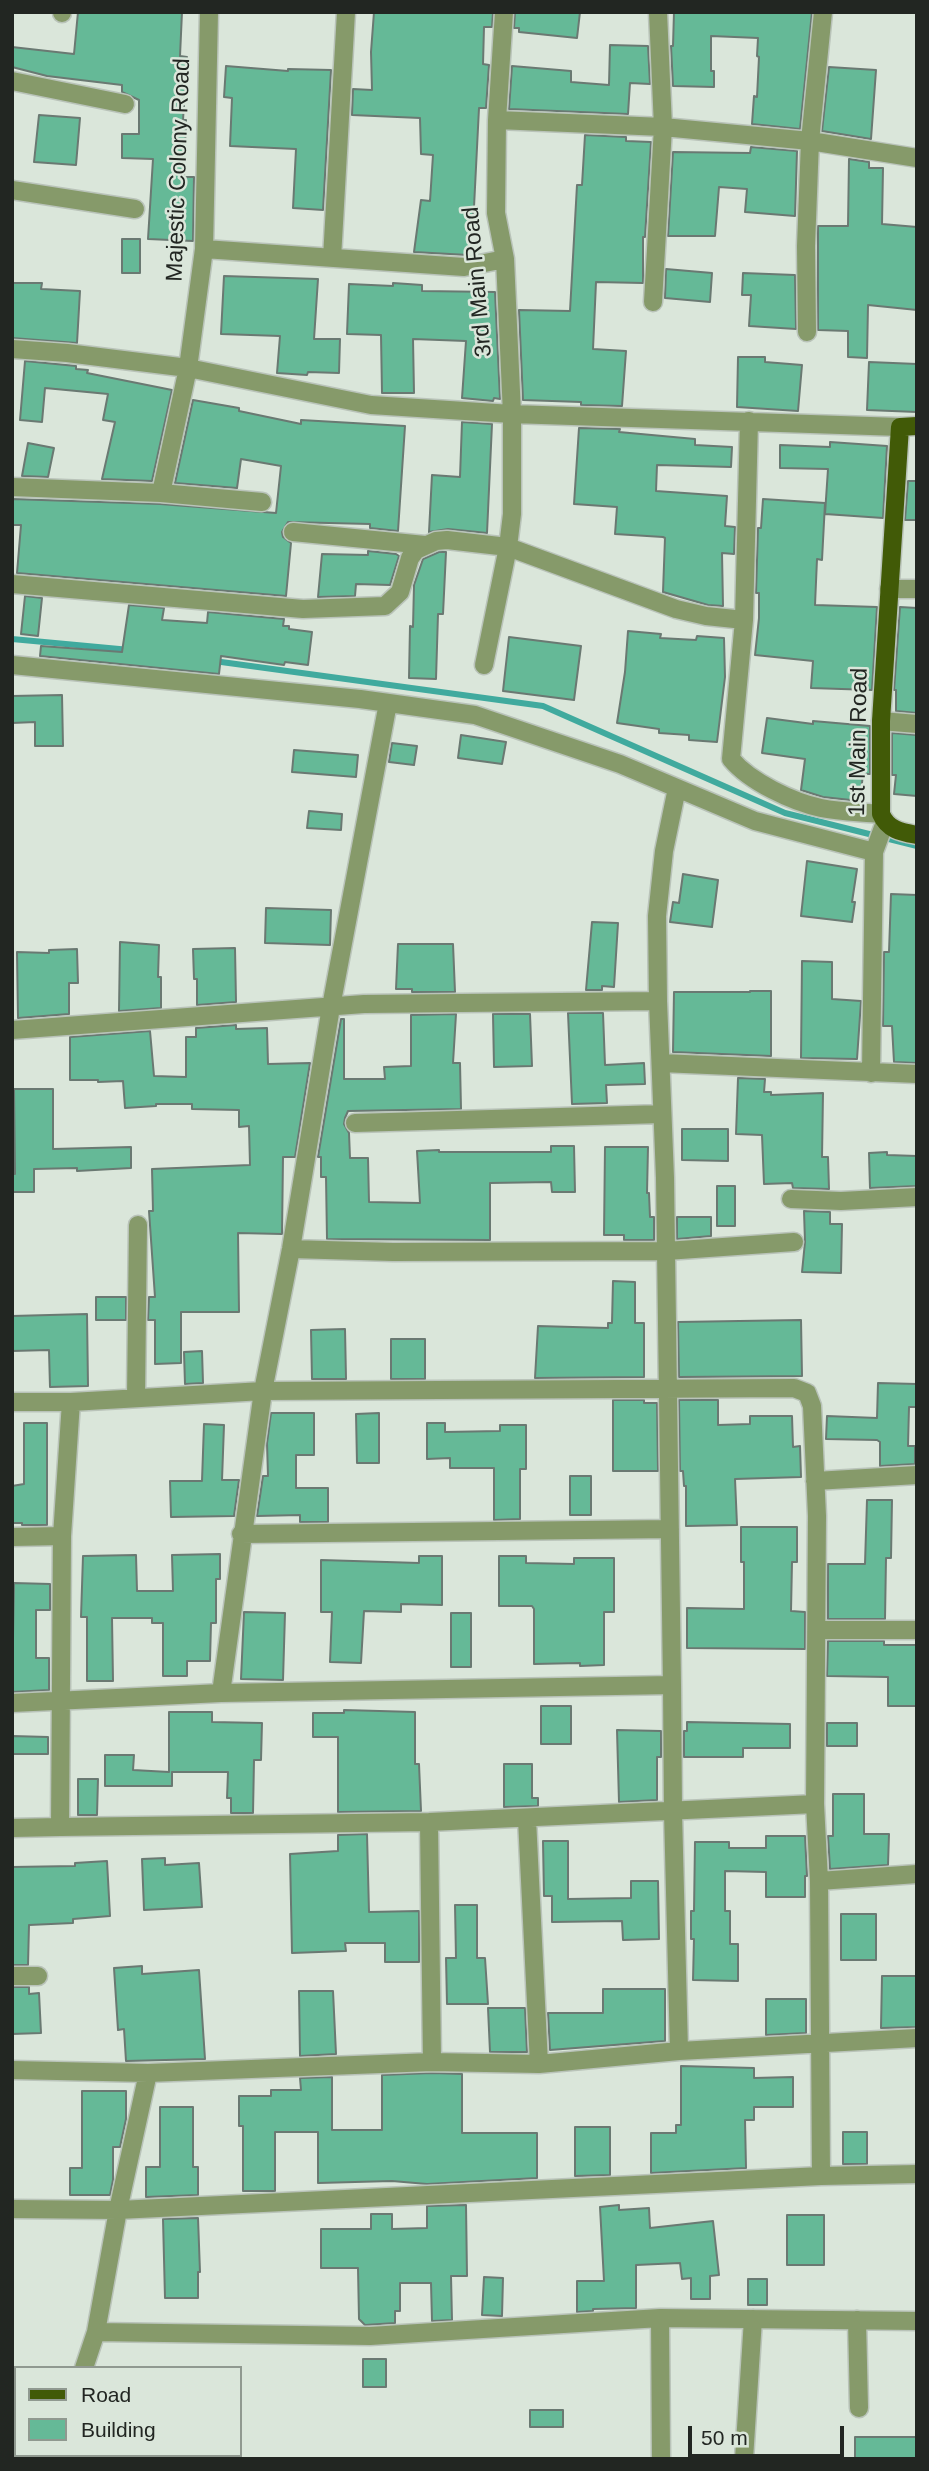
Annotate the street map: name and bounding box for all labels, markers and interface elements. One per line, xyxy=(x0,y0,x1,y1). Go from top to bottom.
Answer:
street label: Majestic Colony Road xyxy=(161,58,197,282)
street label: 3rd Main Road xyxy=(458,206,498,358)
street label: 1st Main Road xyxy=(844,668,874,816)
legend xyxy=(14,2366,242,2457)
text: Road xyxy=(81,2383,131,2406)
scale bar xyxy=(691,2412,847,2456)
text: Building xyxy=(81,2418,156,2441)
text: 50 m xyxy=(701,2426,748,2449)

